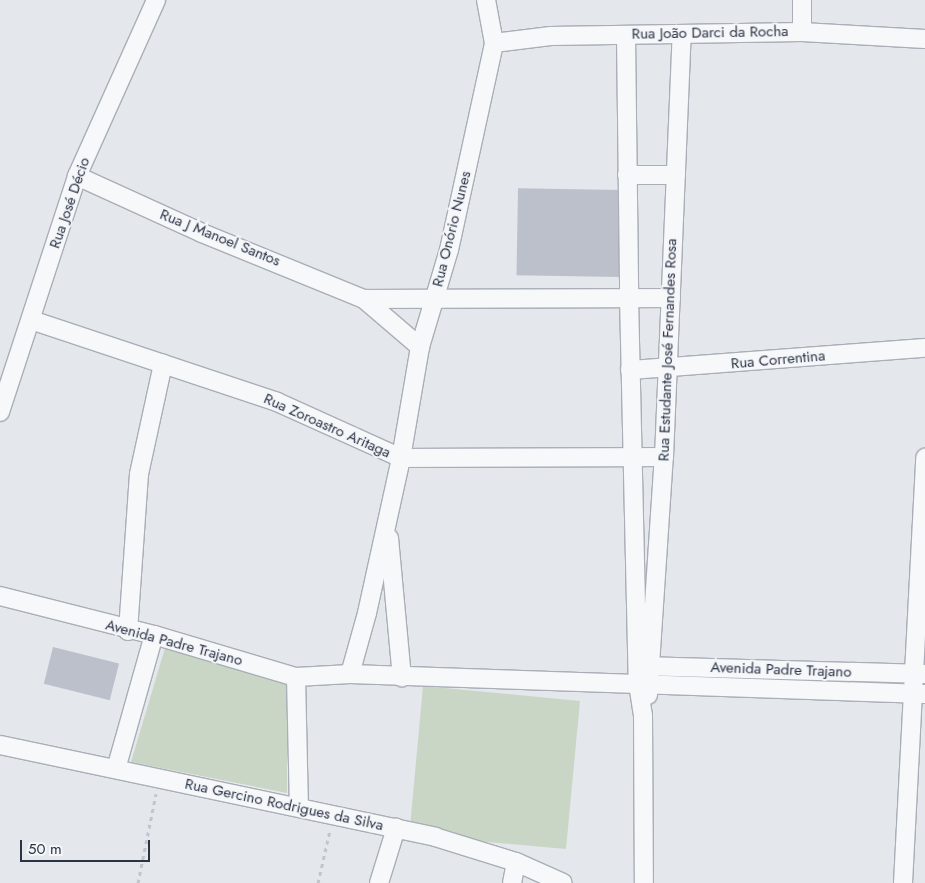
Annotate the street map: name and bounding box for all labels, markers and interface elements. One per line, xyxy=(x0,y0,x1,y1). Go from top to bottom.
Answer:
street label: Rua João Darci da Rocha xyxy=(631,23,789,43)
street label: Rua José Décio xyxy=(46,155,94,251)
street label: Rua Onório Nunes xyxy=(429,169,475,289)
street label: Rua J Manoel Santos xyxy=(157,206,283,270)
street label: Rua Estudante José Fernandes Rosa xyxy=(655,238,681,462)
street label: Rua Correntina xyxy=(730,347,826,373)
street label: Rua Zoroastro Aritaga xyxy=(261,390,393,462)
street label: Avenida Padre Trajano xyxy=(104,616,244,670)
street label: Avenida Padre Trajano xyxy=(710,659,852,681)
street label: Rua Gercino Rodrigues da Silva xyxy=(183,775,385,835)
scale bar xyxy=(22,830,152,862)
text: 50 m xyxy=(28,838,62,860)

